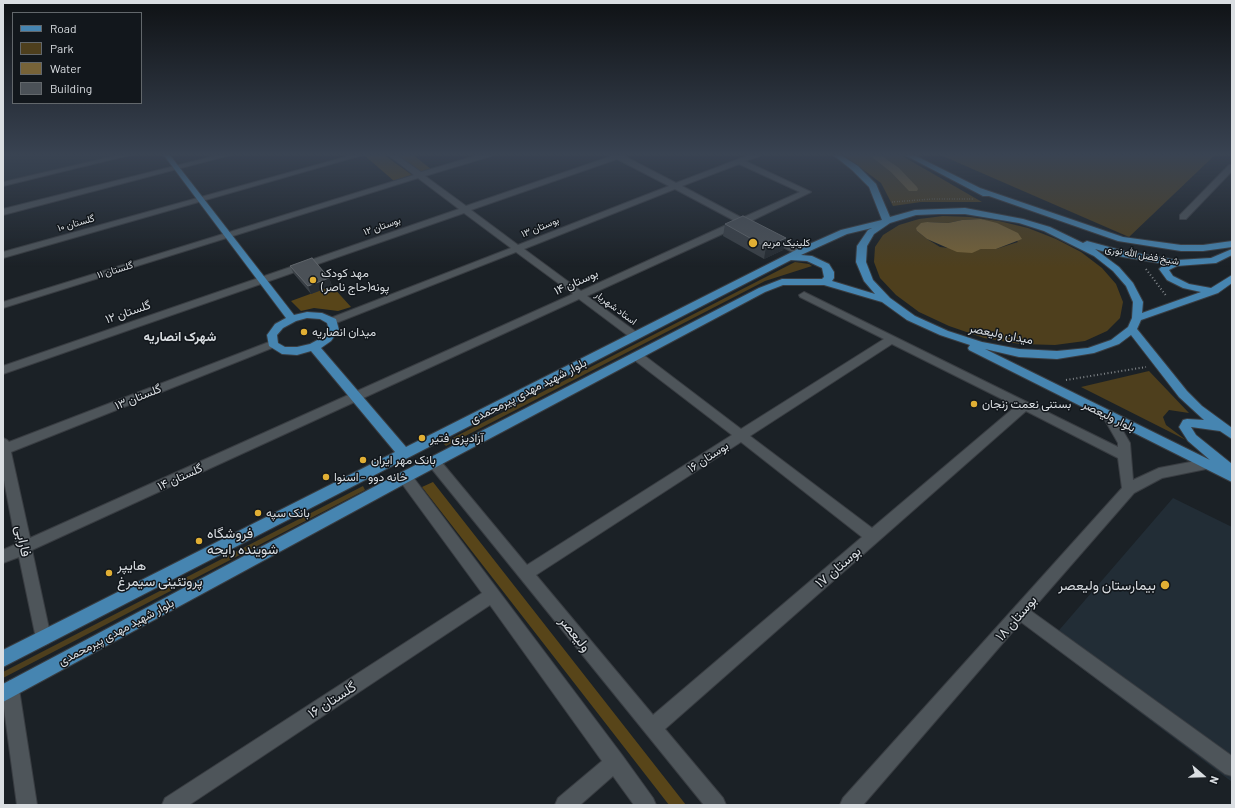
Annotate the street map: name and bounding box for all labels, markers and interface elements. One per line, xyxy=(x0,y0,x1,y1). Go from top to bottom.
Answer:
legend xyxy=(12,12,142,104)
text: Road xyxy=(50,21,77,35)
text: Park xyxy=(50,41,74,55)
text: Water xyxy=(50,61,81,75)
text: Building xyxy=(50,81,92,95)
street label: گلستان ۱۰ xyxy=(56,212,96,234)
street label: بوستان ۱۲ xyxy=(362,214,402,238)
street label: بوستان ۱۳ xyxy=(519,214,561,240)
marker: کلینیک مریم xyxy=(747,237,759,249)
place label: کلینیک مریم xyxy=(762,237,810,249)
street label: شیخ فضل الله نوری xyxy=(1104,243,1180,267)
street label: گلستان ۱۱ xyxy=(96,259,134,281)
place label: مهد کودک پونه(حاج ناصر) xyxy=(321,266,389,294)
street label: بوستان ۱۴ xyxy=(552,266,600,298)
marker: مهد کودک پونه(حاج ناصر) xyxy=(308,275,318,285)
street label: استاد شهریار xyxy=(593,288,639,328)
street label: گلستان ۱۲ xyxy=(103,297,153,327)
street label: میدان ولیعصر xyxy=(968,321,1034,347)
place label: میدان انصاریه xyxy=(312,325,376,339)
marker: میدان انصاریه xyxy=(299,327,309,337)
district label: شهرک انصاریه xyxy=(144,329,216,345)
street label: بلوار شهید مهدی پیرمحمدی xyxy=(467,355,589,427)
street label: گلستان ۱۳ xyxy=(113,381,163,413)
place label: بستنی نعمت زنجان xyxy=(982,397,1071,411)
street label: بلوار ولیعصر xyxy=(1080,397,1138,435)
marker: بستنی نعمت زنجان xyxy=(969,399,979,409)
place label: آزادپزی فتیر xyxy=(430,431,483,445)
marker: آزادپزی فتیر xyxy=(417,433,427,443)
street label: بوستان ۱۶ xyxy=(685,438,731,476)
place label: بانک مهر ایران xyxy=(371,453,436,467)
marker: بانک مهر ایران xyxy=(358,455,368,465)
street label: گلستان ۱۴ xyxy=(155,461,205,493)
place label: خانه دوو - اسنوا xyxy=(334,470,408,484)
marker: خانه دوو - اسنوا xyxy=(321,472,331,482)
place label: بانک سپه xyxy=(266,506,310,520)
marker: بانک سپه xyxy=(253,508,263,518)
street label: فارابی xyxy=(11,524,35,558)
place label: فروشگاه شوینده رایحه xyxy=(207,525,278,558)
marker: فروشگاه شوینده رایحه xyxy=(194,536,204,546)
street label: بوستان ۱۷ xyxy=(812,543,864,591)
place label: هایپر پروتئینی سیمرغ xyxy=(117,557,202,590)
marker: هایپر پروتئینی سیمرغ xyxy=(104,568,114,578)
place label: بیمارستان ولیعصر xyxy=(1058,577,1156,593)
marker: بیمارستان ولیعصر xyxy=(1159,579,1171,591)
street label: بوستان ۱۸ xyxy=(992,592,1040,644)
street label: بلوار شهید مهدی پیرمحمدی xyxy=(56,595,176,669)
street label: ولیعصر xyxy=(556,613,594,655)
street label: گلستان ۱۶ xyxy=(305,678,359,722)
north arrow xyxy=(1183,756,1223,796)
text: N xyxy=(1207,775,1222,786)

